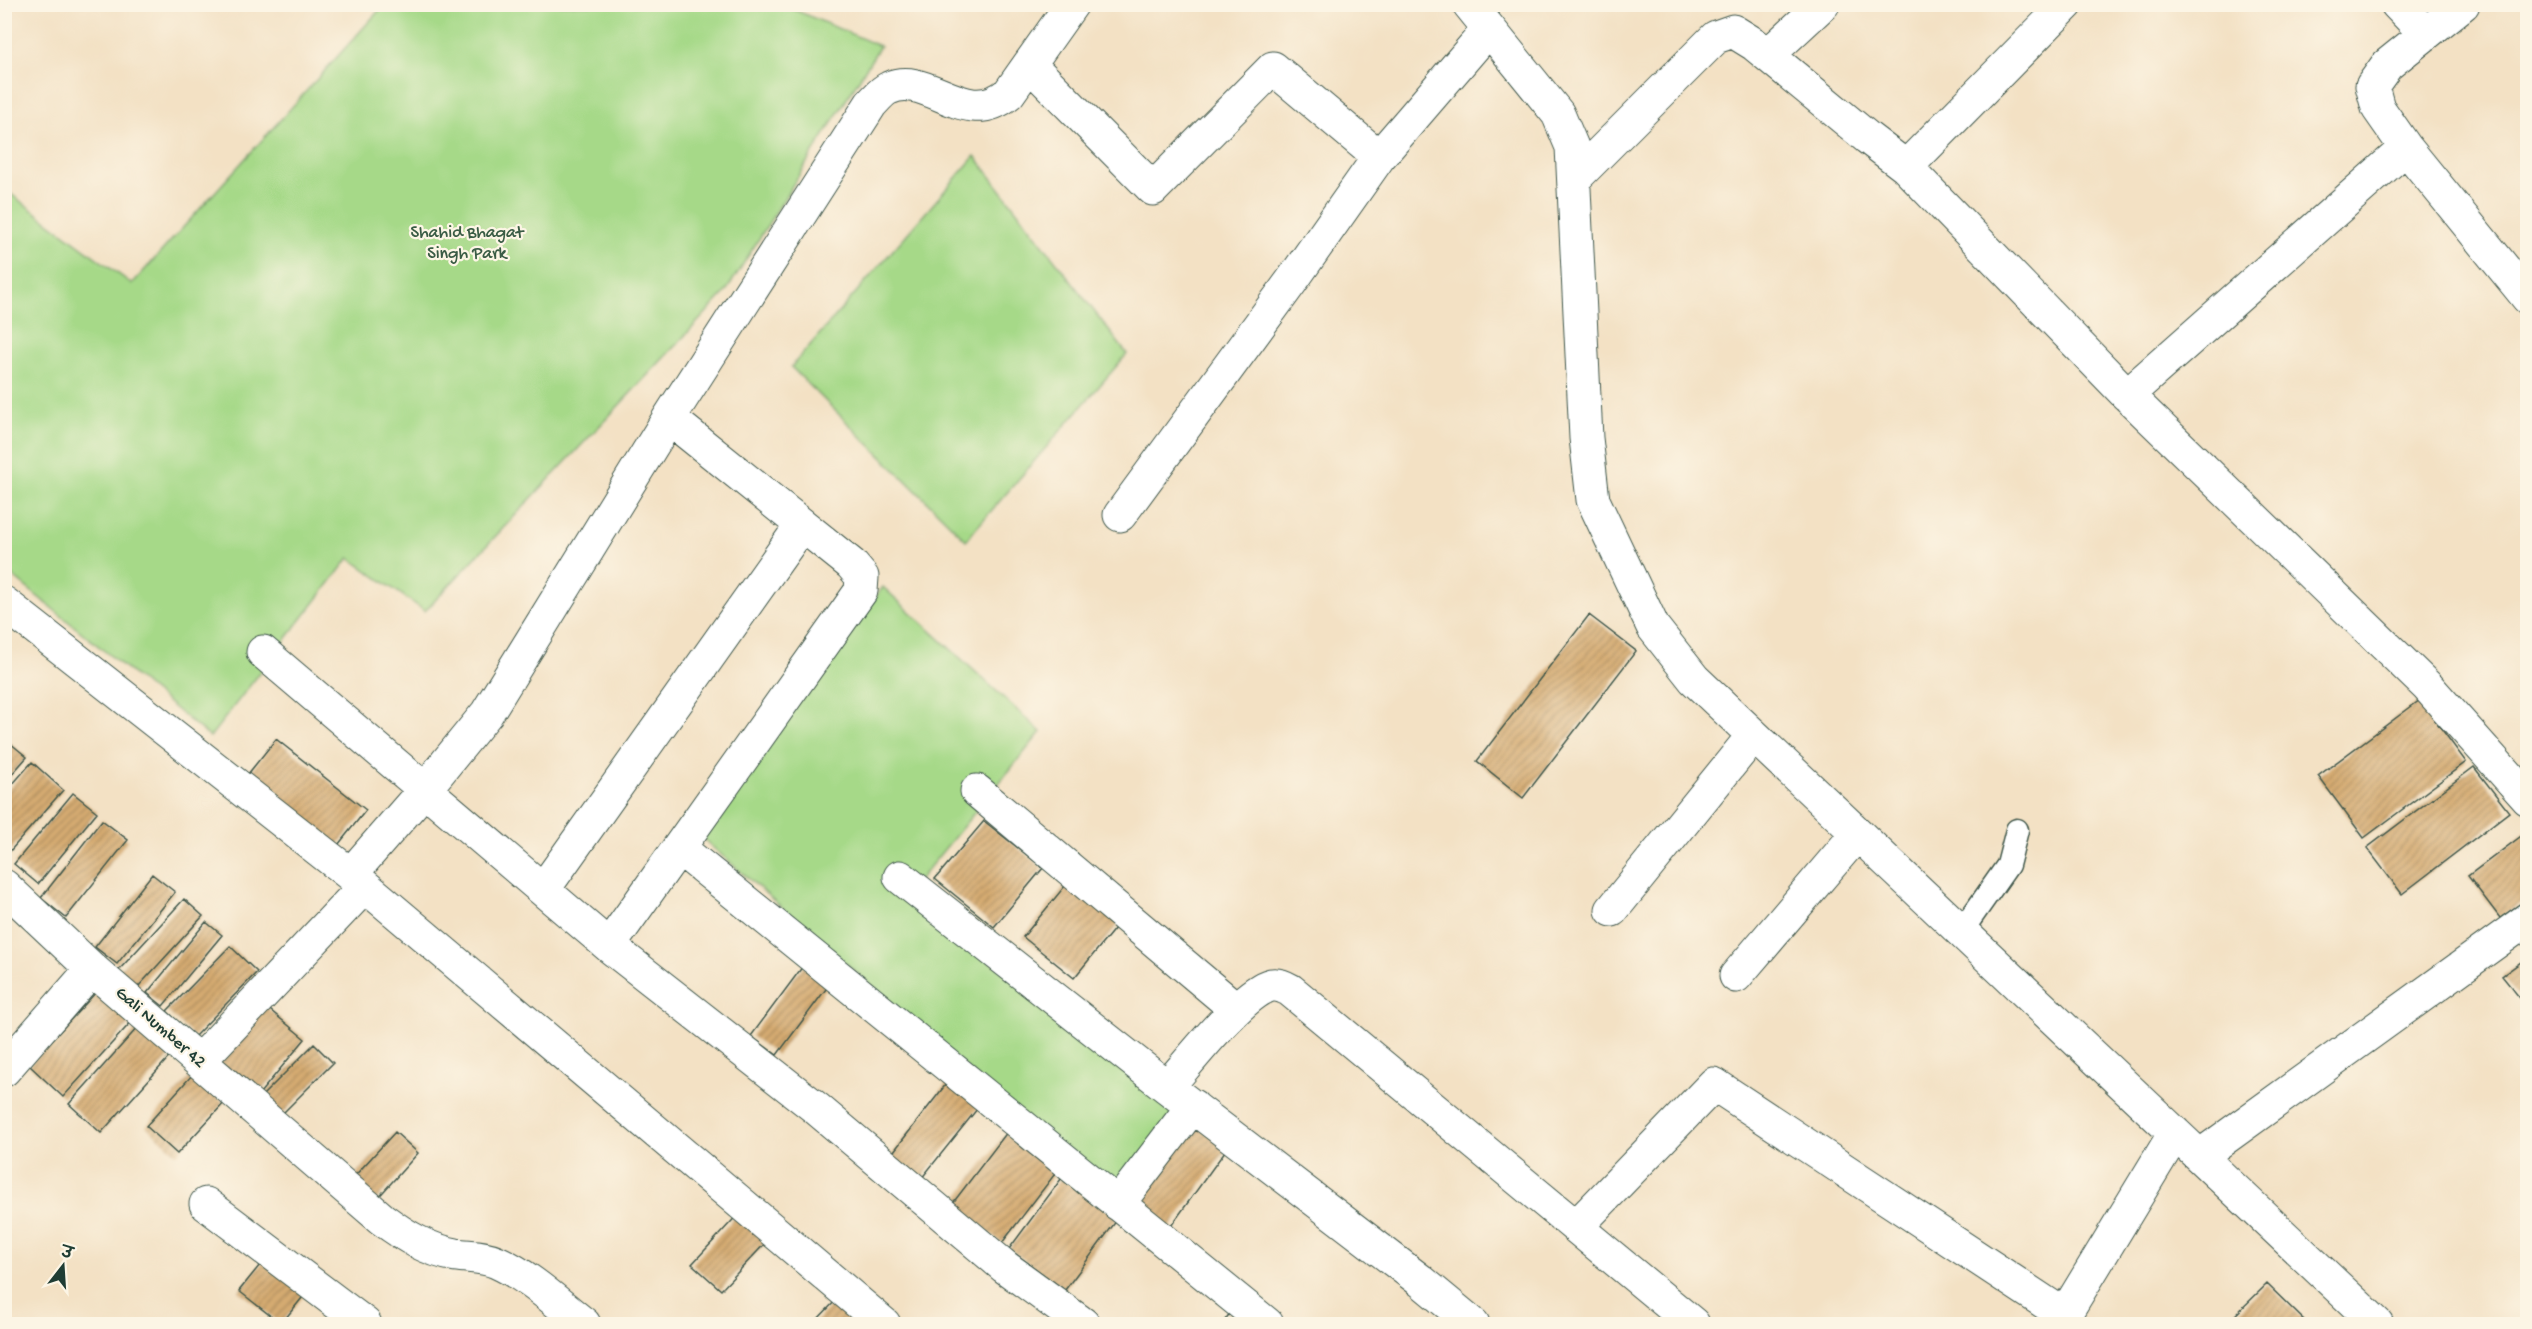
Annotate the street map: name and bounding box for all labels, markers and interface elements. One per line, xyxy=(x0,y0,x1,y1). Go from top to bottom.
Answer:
park label: Shahid Bhagat Singh Park xyxy=(411,223,525,265)
street label: Gali Number 42 xyxy=(110,983,210,1073)
north arrow xyxy=(33,1236,93,1296)
text: उ xyxy=(57,1244,76,1266)

